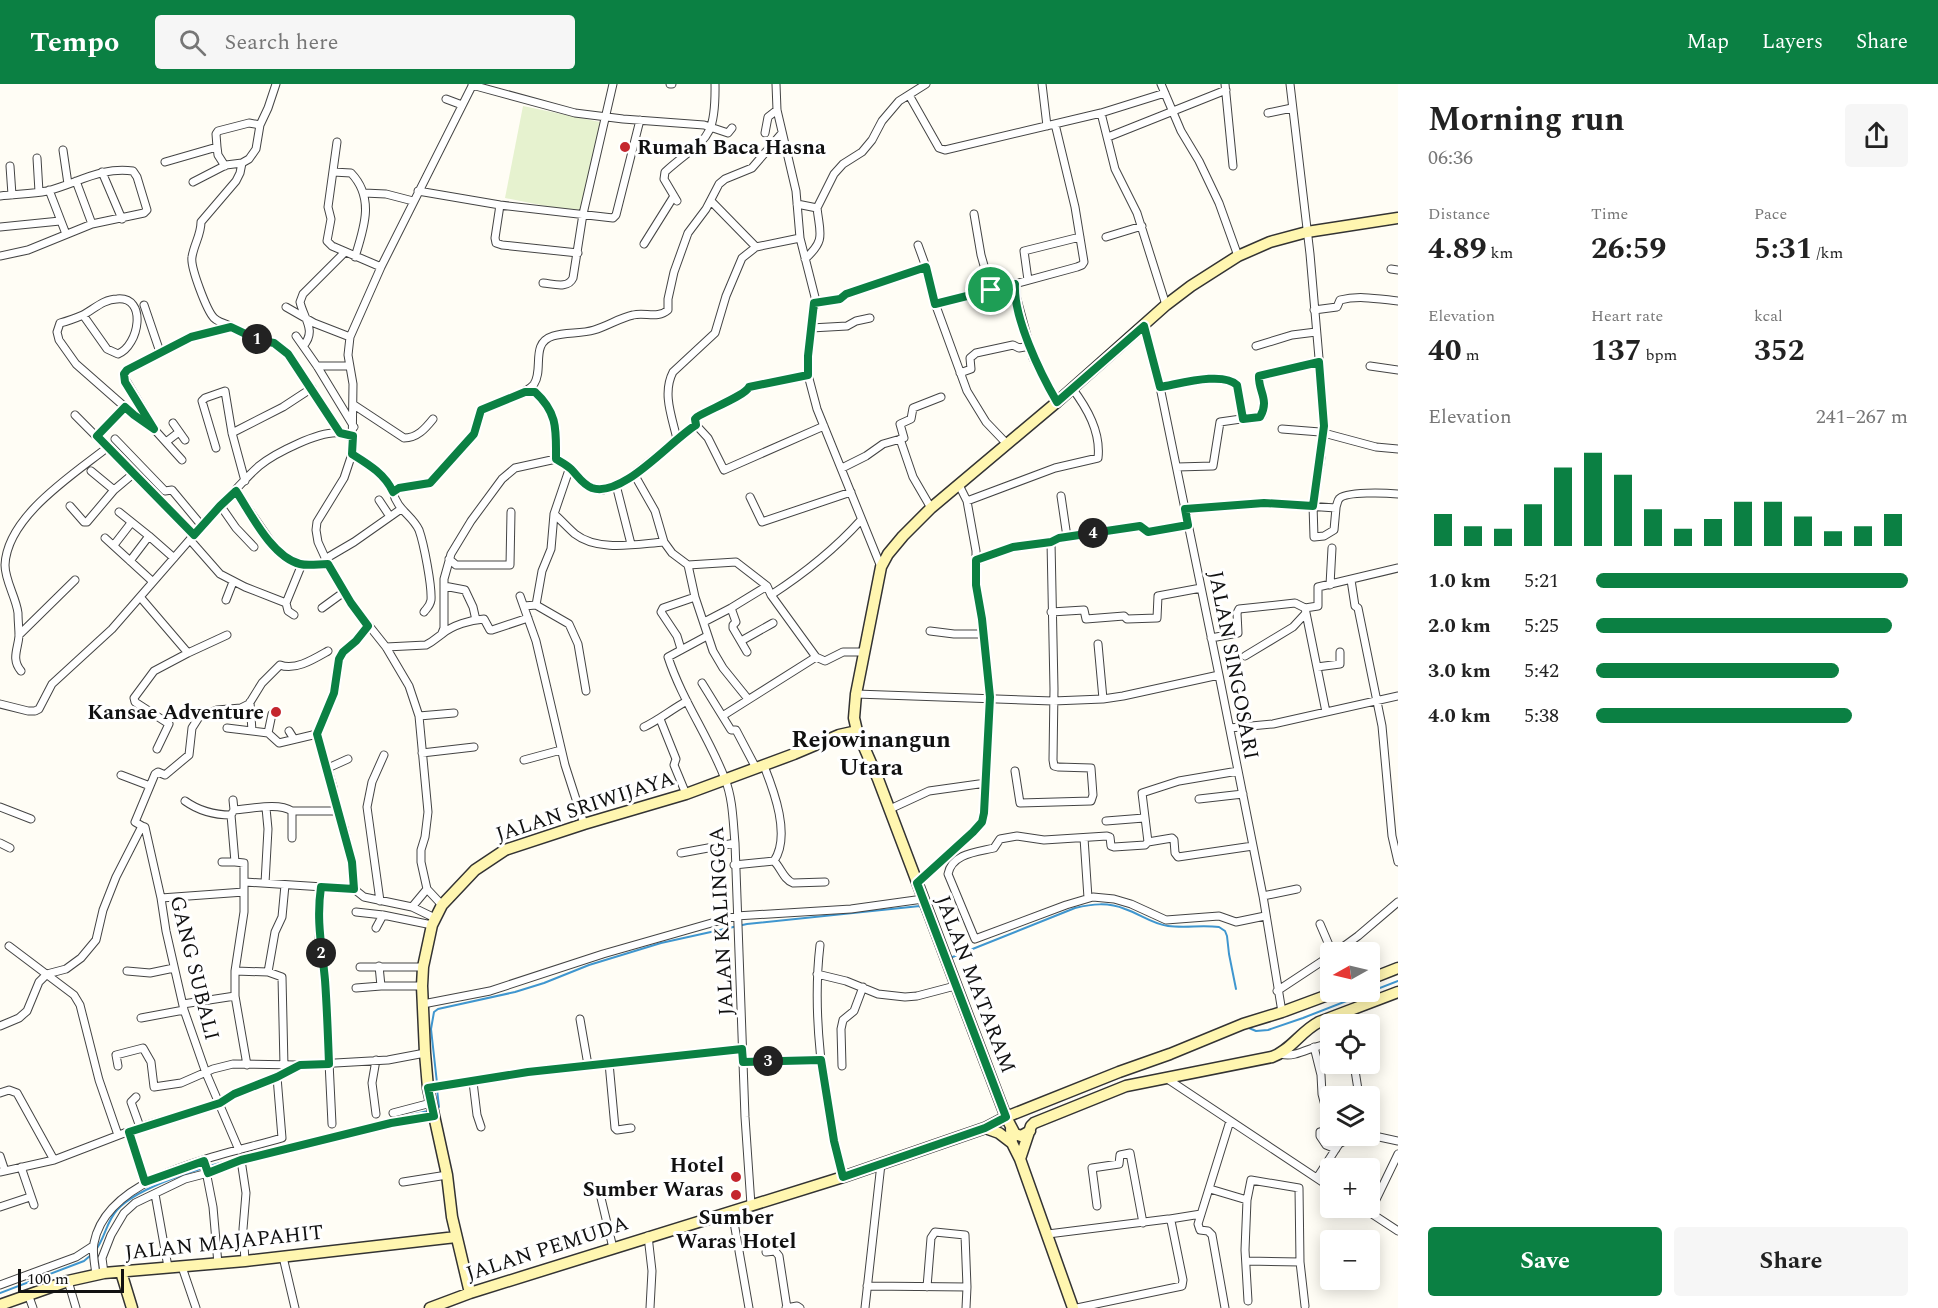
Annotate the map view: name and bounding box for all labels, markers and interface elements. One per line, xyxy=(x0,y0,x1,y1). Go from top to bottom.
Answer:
search box xyxy=(155,15,575,69)
text: Tempo xyxy=(30,21,119,64)
icon: search xyxy=(176,26,209,59)
text: Search here xyxy=(224,26,338,59)
text: Map xyxy=(1687,26,1729,58)
text: Layers xyxy=(1762,26,1823,58)
text: Share xyxy=(1856,26,1908,58)
text: Morning run xyxy=(1428,95,1625,145)
button: share xyxy=(1845,104,1908,167)
place label: Rumah Baca Hasna xyxy=(637,132,826,164)
marker: Rumah Baca Hasna xyxy=(618,140,632,154)
text: 06:36 xyxy=(1428,143,1473,173)
text: Distance xyxy=(1428,202,1490,226)
text: Time xyxy=(1591,202,1628,226)
text: Pace xyxy=(1754,202,1787,226)
text: 4.89 xyxy=(1428,226,1487,272)
text: 26:59 xyxy=(1591,226,1666,272)
text: 5:31 xyxy=(1754,226,1813,272)
text: km xyxy=(1487,241,1513,265)
text: /km xyxy=(1813,241,1843,265)
pin xyxy=(965,264,1016,315)
icon: arrive xyxy=(974,273,1007,306)
text: Elevation xyxy=(1428,304,1495,328)
text: Heart rate xyxy=(1591,304,1663,328)
text: kcal xyxy=(1754,304,1783,328)
pin: 1 xyxy=(242,324,272,354)
text: 1 xyxy=(253,327,261,351)
text: 40 xyxy=(1428,328,1462,374)
text: 137 xyxy=(1591,328,1642,374)
text: 352 xyxy=(1754,328,1805,374)
text: m xyxy=(1462,343,1479,367)
text: bpm xyxy=(1642,343,1677,367)
text: Elevation xyxy=(1428,402,1512,432)
text: 241–267 m xyxy=(1816,402,1908,432)
pin: 4 xyxy=(1078,518,1108,548)
text: 4 xyxy=(1089,521,1097,545)
text: 1.0 km xyxy=(1428,566,1491,596)
text: 5:21 xyxy=(1524,566,1559,596)
street label: JALAN SINGOSARI xyxy=(1199,568,1267,762)
text: 2.0 km xyxy=(1428,611,1491,641)
text: 5:25 xyxy=(1524,611,1559,641)
text: 3.0 km xyxy=(1428,656,1491,686)
text: 5:42 xyxy=(1524,656,1559,686)
place label: Kansae Adventure xyxy=(87,697,264,729)
text: 4.0 km xyxy=(1428,701,1491,731)
text: 5:38 xyxy=(1524,701,1559,731)
marker: Kansae Adventure xyxy=(269,705,283,719)
district label: Rejowinangun Utara xyxy=(791,722,951,786)
street label: JALAN SRIWIJAYA xyxy=(492,763,679,851)
street label: JALAN KALINGGA xyxy=(701,825,743,1016)
street label: JALAN MATARAM xyxy=(926,891,1024,1078)
street label: GANG SUBALI xyxy=(161,892,227,1044)
pin: 2 xyxy=(306,938,336,968)
text: 2 xyxy=(317,941,325,965)
north arrow xyxy=(1320,942,1380,1002)
map controls xyxy=(1320,942,1380,1290)
button: locate xyxy=(1320,1014,1380,1074)
pin: 3 xyxy=(753,1046,783,1076)
text: 3 xyxy=(764,1049,772,1073)
button: layers xyxy=(1320,1086,1380,1146)
place label: Hotel Sumber Waras xyxy=(583,1150,724,1206)
button: + xyxy=(1320,1158,1380,1218)
marker: Hotel Sumber Waras xyxy=(729,1170,743,1184)
marker: Sumber Waras Hotel xyxy=(729,1188,743,1202)
place label: Sumber Waras Hotel xyxy=(676,1202,796,1258)
street label: JALAN PEMUDA xyxy=(462,1207,633,1290)
street label: JALAN MAJAPAHIT xyxy=(123,1217,325,1269)
button: Save xyxy=(1428,1227,1662,1296)
button: Share xyxy=(1674,1227,1908,1296)
button: − xyxy=(1320,1230,1380,1290)
scale bar xyxy=(18,1266,124,1294)
text: 100 m xyxy=(27,1267,69,1291)

